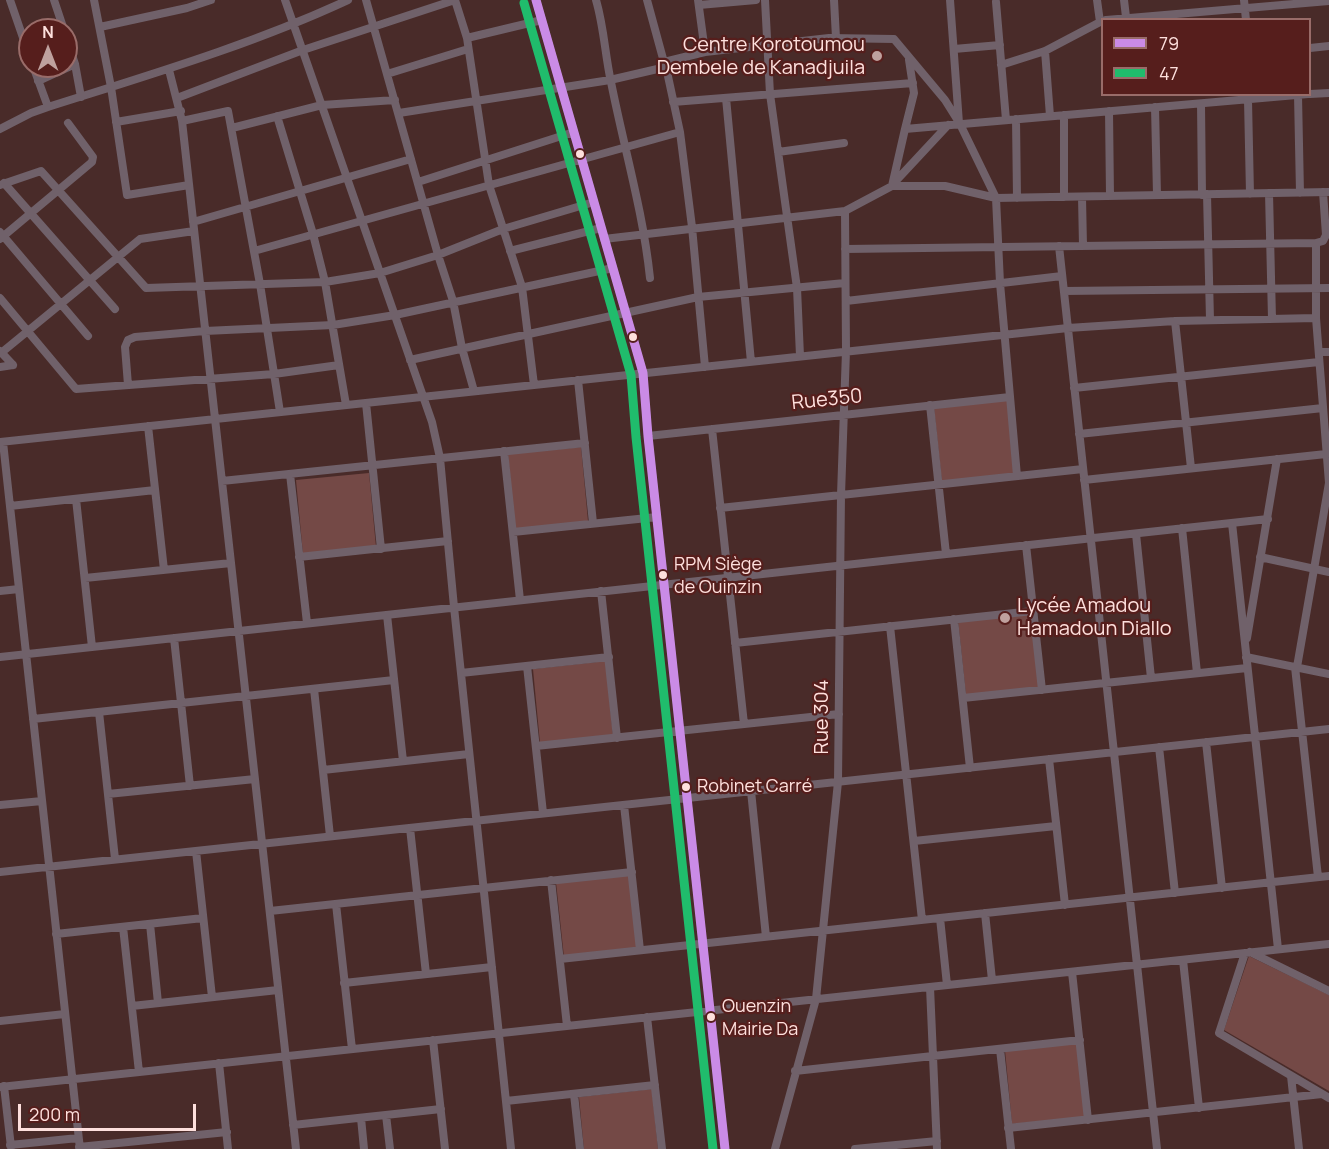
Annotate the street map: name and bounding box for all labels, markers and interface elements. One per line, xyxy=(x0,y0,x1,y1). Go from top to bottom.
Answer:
north arrow xyxy=(18,18,78,78)
legend xyxy=(1101,18,1311,96)
text: N xyxy=(42,21,54,43)
text: 79 xyxy=(1159,31,1179,55)
place label: Centre Korotoumou Dembele de Kanadjuila xyxy=(657,33,865,80)
marker: Centre Korotoumou Dembele de Kanadjuila xyxy=(870,49,884,63)
text: 47 xyxy=(1159,61,1179,85)
unlabelled marker xyxy=(574,148,586,160)
unlabelled marker xyxy=(627,331,639,343)
street label: Rue350 xyxy=(790,384,864,416)
place label: RPM Siège de Ouinzin xyxy=(674,554,762,596)
marker: RPM Siège de Ouinzin xyxy=(657,569,669,581)
place label: Lycée Amadou Hamadoun Diallo xyxy=(1017,594,1172,641)
marker: Lycée Amadou Hamadoun Diallo xyxy=(998,611,1012,625)
street label: Rue 304 xyxy=(810,679,834,755)
place label: Robinet Carré xyxy=(697,776,812,798)
marker: Robinet Carré xyxy=(680,781,692,793)
place label: Ouenzin Mairie Da xyxy=(722,996,798,1038)
marker: Ouenzin Mairie Da xyxy=(705,1011,717,1023)
scale bar xyxy=(21,1092,200,1130)
text: 200 m xyxy=(29,1102,80,1126)

